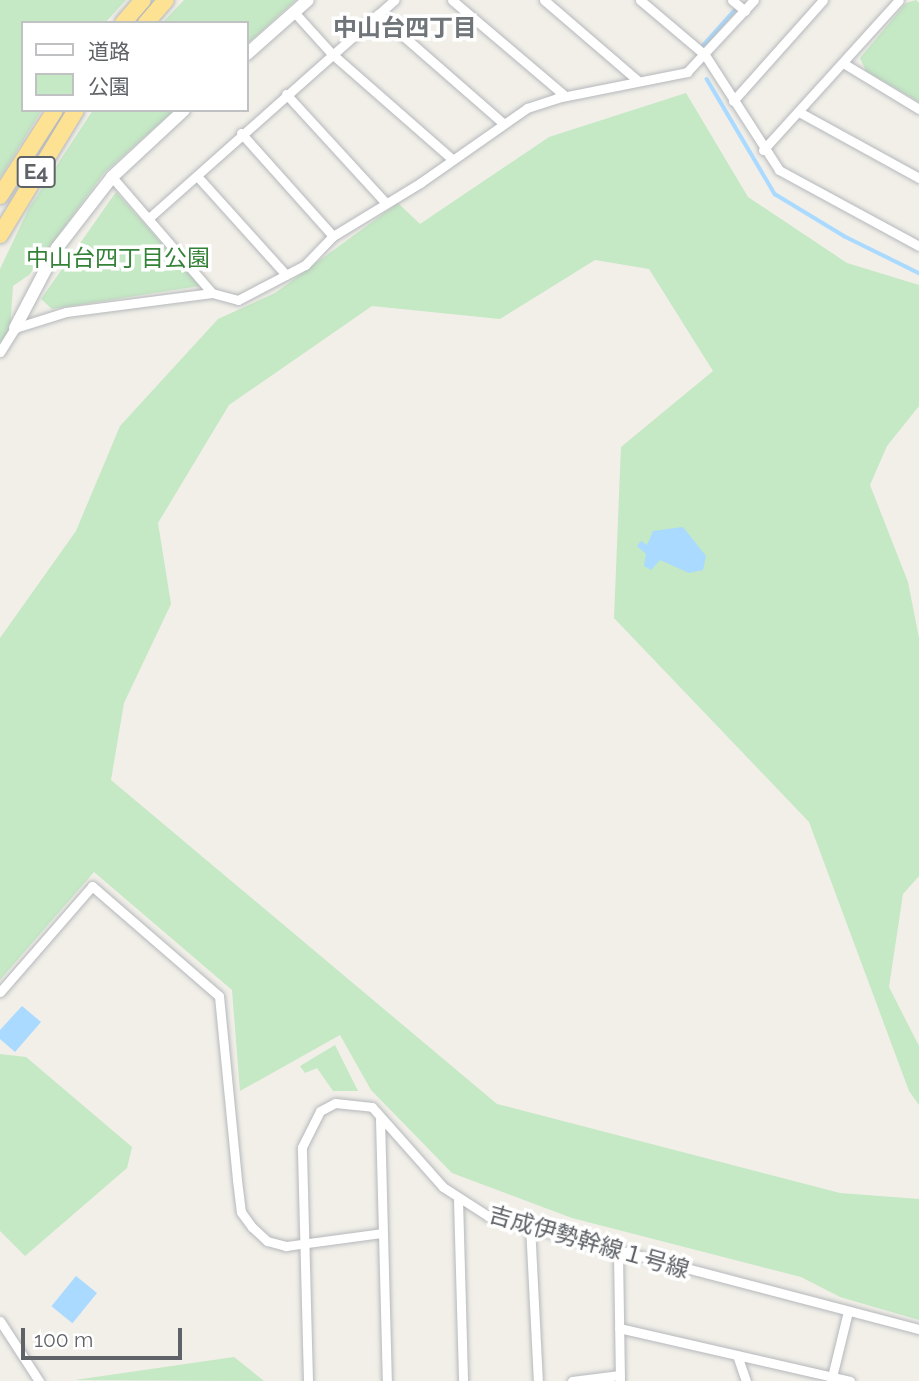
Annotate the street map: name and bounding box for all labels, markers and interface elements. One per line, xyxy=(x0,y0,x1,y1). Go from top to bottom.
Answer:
district label: 中山台四丁目 xyxy=(333,14,477,42)
legend xyxy=(21,21,248,112)
text: 道路 xyxy=(88,39,130,64)
text: 公園 xyxy=(88,74,130,99)
road number: E4 xyxy=(15,154,57,190)
park label: 中山台四丁目公園 xyxy=(26,244,210,272)
street label: 吉成伊勢幹線１号線 xyxy=(486,1200,692,1284)
scale bar xyxy=(24,1314,186,1358)
text: 100 m xyxy=(34,1327,93,1352)

